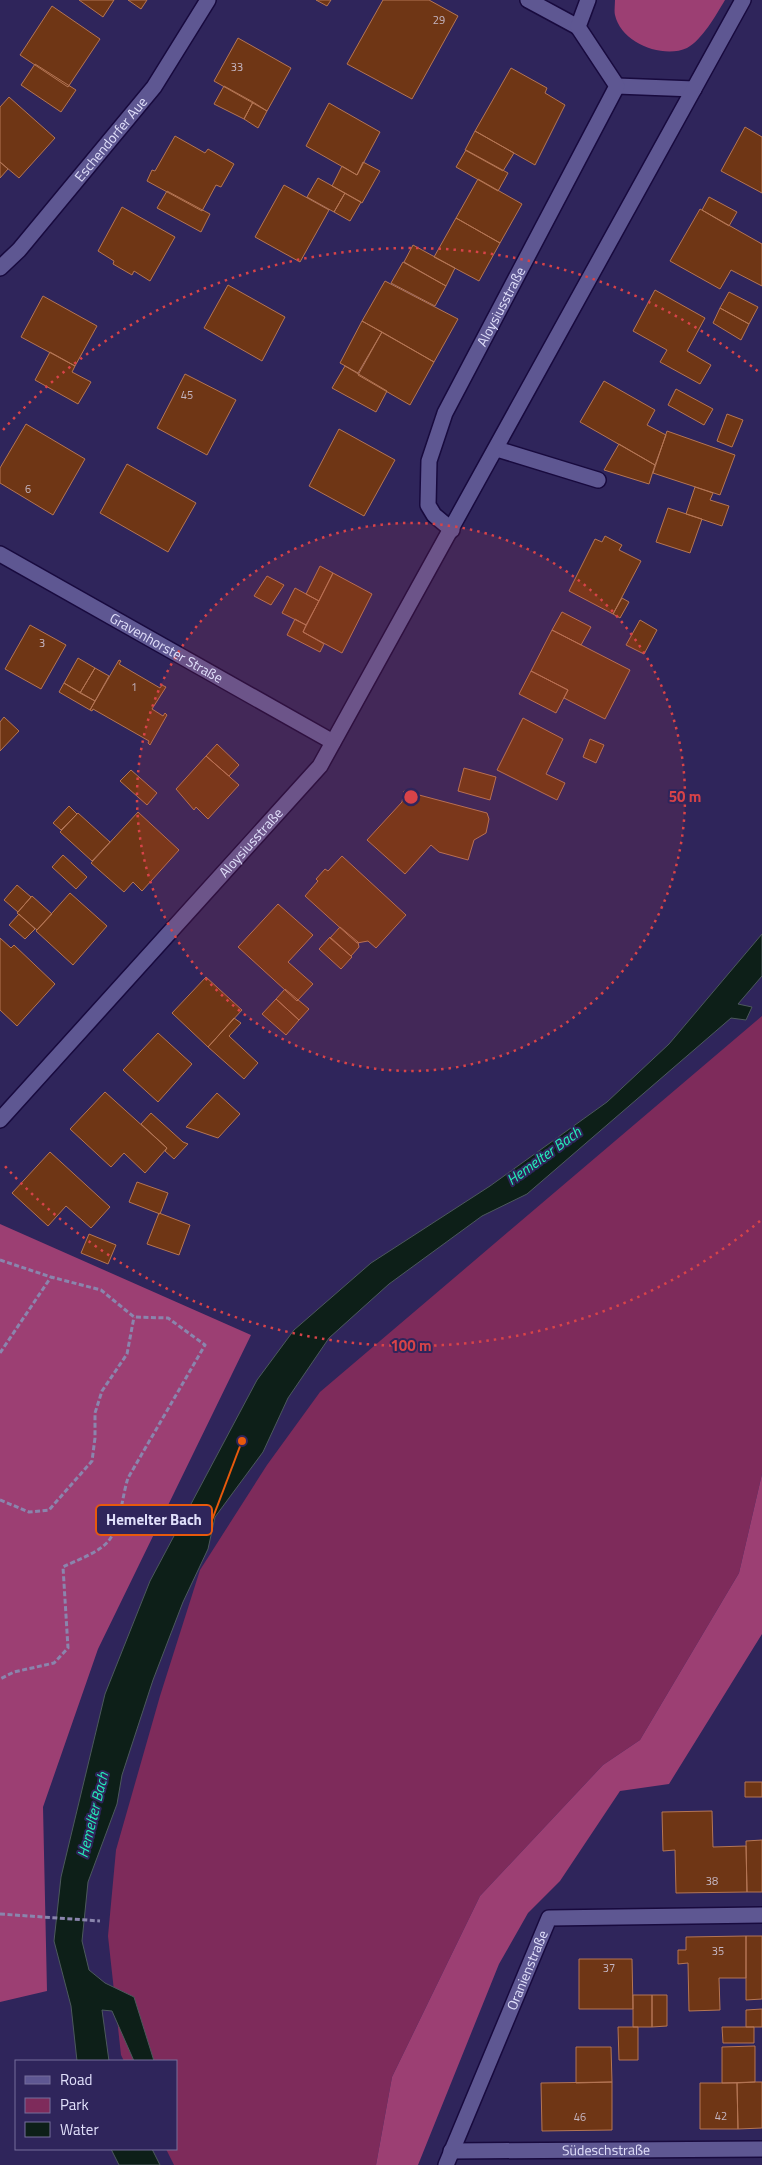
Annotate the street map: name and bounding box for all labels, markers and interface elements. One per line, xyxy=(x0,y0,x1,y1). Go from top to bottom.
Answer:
house number: 29 xyxy=(433,12,445,28)
house number: 33 xyxy=(231,59,243,75)
street label: Eschendorfer Aue xyxy=(69,92,152,186)
street label: Aloysiusstraße xyxy=(471,263,530,350)
house number: 45 xyxy=(181,387,193,403)
house number: 6 xyxy=(25,481,31,497)
street label: Gravenhorster Straße xyxy=(106,607,227,688)
house number: 3 xyxy=(39,635,45,651)
house number: 1 xyxy=(131,679,137,695)
text: 50 m xyxy=(669,785,701,808)
centre of rings xyxy=(402,788,420,806)
street label: Aloysiusstraße xyxy=(213,803,288,882)
water label: Hemelter Bach xyxy=(502,1120,586,1191)
text: 100 m xyxy=(390,1334,432,1357)
callout: Hemelter Bach xyxy=(96,1505,212,1535)
text: Hemelter Bach xyxy=(106,1508,202,1531)
water label: Hemelter Bach xyxy=(71,1769,114,1860)
house number: 38 xyxy=(706,1873,718,1889)
street label: Oranienstraße xyxy=(501,1927,553,2013)
house number: 35 xyxy=(712,1943,724,1959)
house number: 37 xyxy=(603,1960,615,1976)
legend xyxy=(15,2060,178,2150)
text: Road xyxy=(60,2068,92,2091)
text: Park xyxy=(60,2093,89,2116)
house number: 42 xyxy=(715,2108,727,2124)
house number: 46 xyxy=(574,2109,586,2125)
text: Water xyxy=(60,2118,99,2141)
street label: Südeschstraße xyxy=(562,2139,650,2160)

